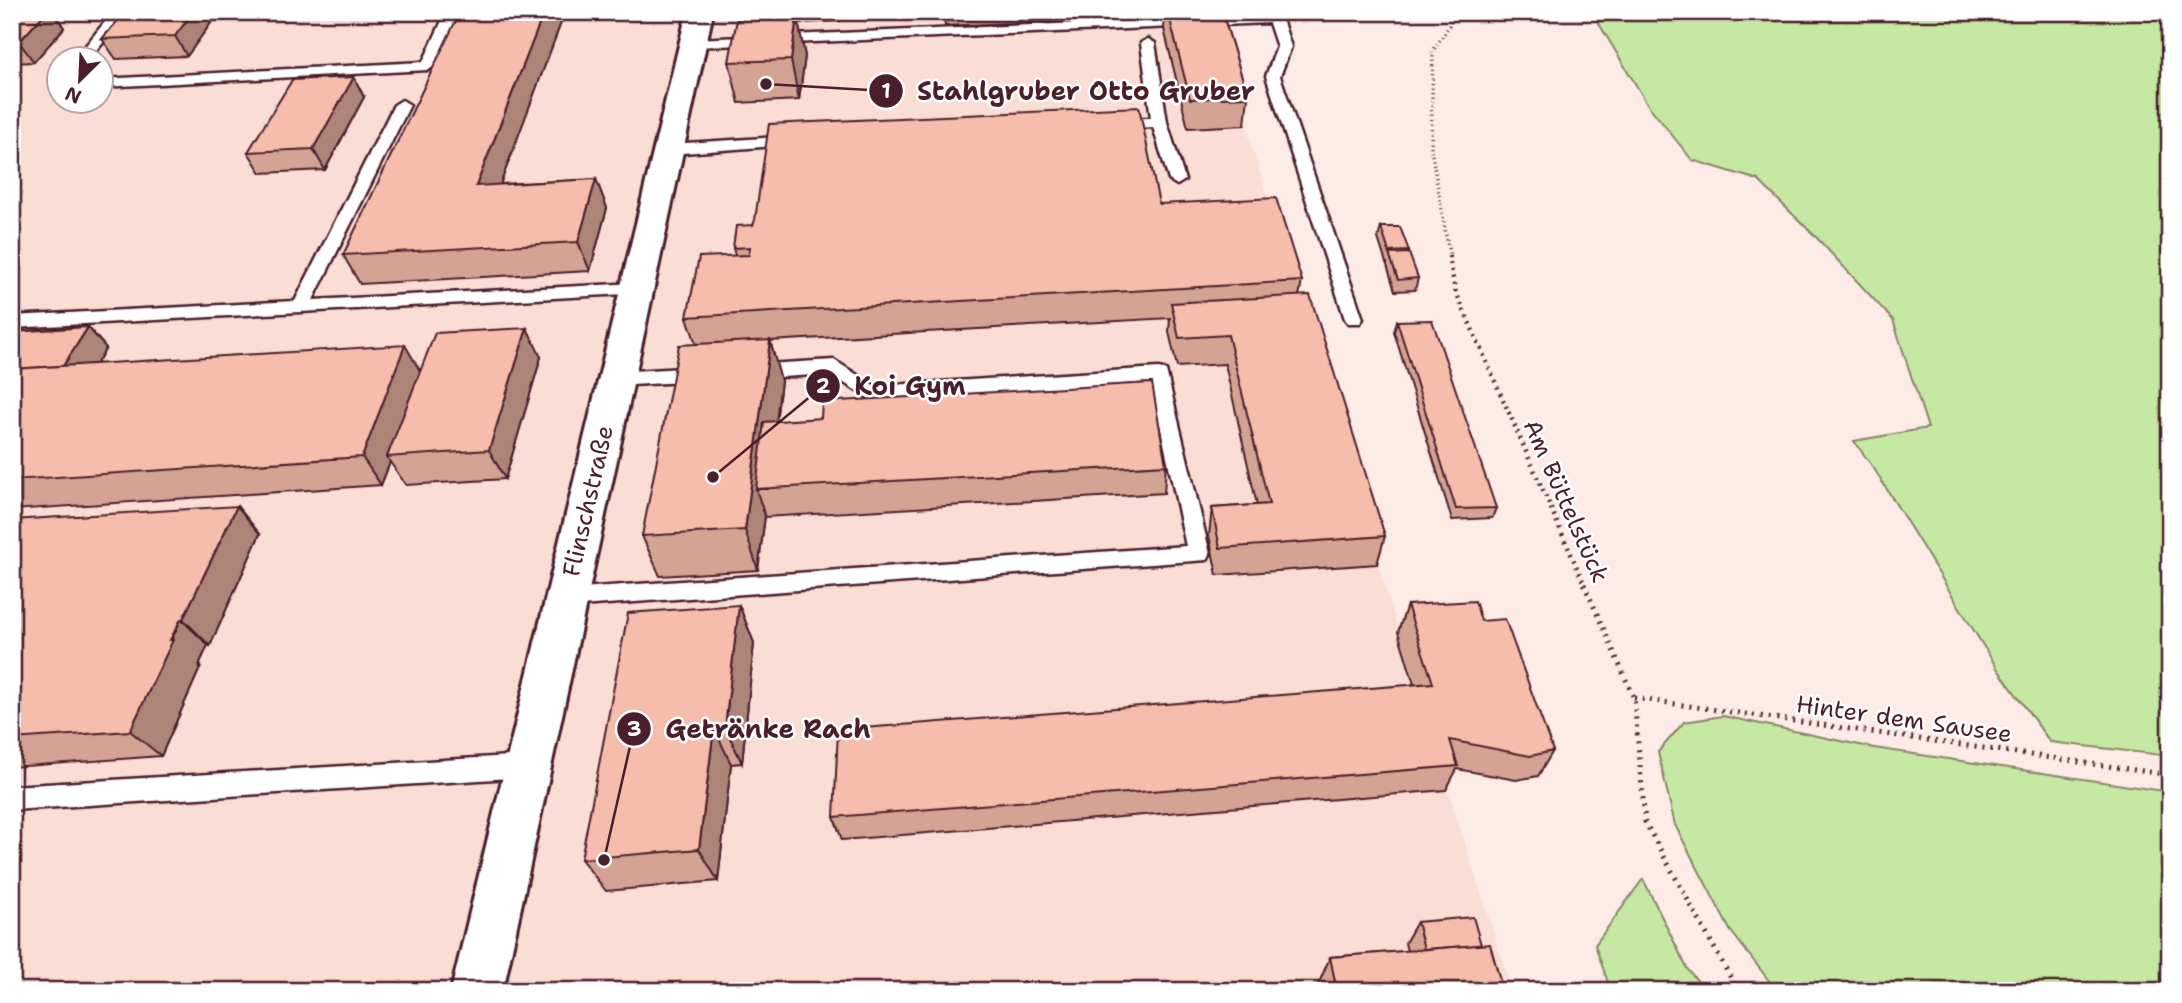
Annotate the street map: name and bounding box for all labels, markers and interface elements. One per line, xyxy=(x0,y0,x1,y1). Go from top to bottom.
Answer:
north arrow xyxy=(46,46,116,116)
callout: Stahlgruber Otto Gruber xyxy=(868,67,1269,114)
text: Stahlgruber Otto Gruber xyxy=(917,73,1255,108)
text: 1 xyxy=(881,77,891,105)
text: N xyxy=(61,81,85,110)
callout: Koi Gym xyxy=(806,362,980,409)
text: Koi Gym xyxy=(854,368,966,403)
text: 2 xyxy=(816,372,831,400)
street label: Am Büttelstück xyxy=(1516,414,1616,588)
street label: Flinschstraße xyxy=(555,422,621,580)
street label: Hinter dem Sausee xyxy=(1794,688,2014,750)
callout: Getränke Rach xyxy=(617,705,885,752)
text: Getränke Rach xyxy=(665,711,871,746)
text: 3 xyxy=(627,715,641,743)

